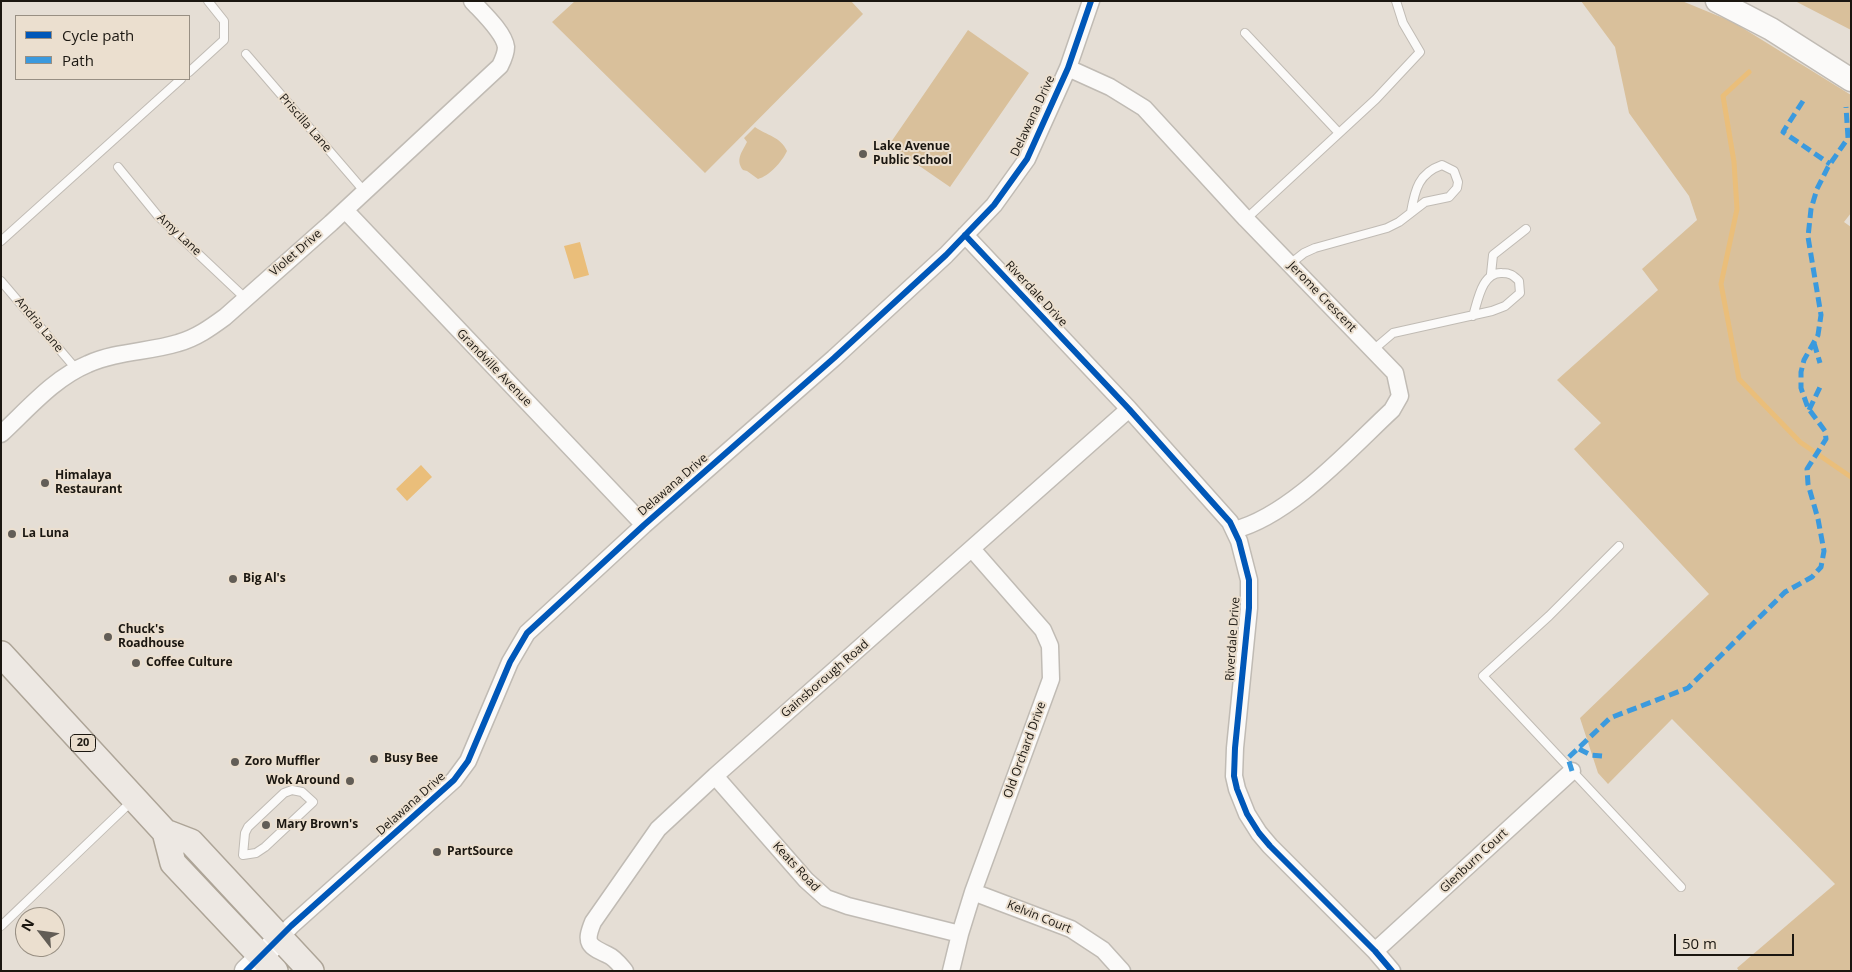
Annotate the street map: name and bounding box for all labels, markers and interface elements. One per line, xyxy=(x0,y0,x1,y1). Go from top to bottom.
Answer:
legend xyxy=(15,15,190,80)
text: Cycle path xyxy=(62,25,134,45)
text: Path xyxy=(62,50,94,70)
street label: Delawana Drive xyxy=(1008,73,1058,159)
street label: Priscilla Lane xyxy=(276,91,334,155)
place label: Lake Avenue Public School xyxy=(873,140,952,168)
marker: Lake Avenue Public School xyxy=(857,148,869,160)
street label: Amy Lane xyxy=(154,211,204,259)
street label: Violet Drive xyxy=(267,227,325,279)
street label: Riverdale Drive xyxy=(1002,258,1070,330)
street label: Jerome Crescent xyxy=(1285,259,1359,335)
street label: Andria Lane xyxy=(12,295,66,355)
street label: Grandville Avenue xyxy=(453,326,535,410)
street label: Delawana Drive xyxy=(635,451,711,519)
place label: Himalaya Restaurant xyxy=(55,469,122,497)
marker: Himalaya Restaurant xyxy=(39,477,51,489)
place label: La Luna xyxy=(22,527,69,541)
marker: La Luna xyxy=(6,528,18,540)
place label: Big Al's xyxy=(243,572,286,586)
marker: Big Al's xyxy=(227,573,239,585)
street label: Riverdale Drive xyxy=(1223,596,1243,682)
place label: Chuck's Roadhouse xyxy=(118,623,184,651)
marker: Chuck's Roadhouse xyxy=(102,631,114,643)
street label: Gainsborough Road xyxy=(778,637,872,721)
place label: Coffee Culture xyxy=(146,656,232,670)
marker: Coffee Culture xyxy=(130,657,142,669)
street label: Old Orchard Drive xyxy=(1001,700,1049,800)
road number: 20 xyxy=(70,734,96,751)
place label: Busy Bee xyxy=(384,752,438,766)
marker: Busy Bee xyxy=(368,753,380,765)
place label: Zoro Muffler xyxy=(245,755,320,769)
marker: Zoro Muffler xyxy=(229,756,241,768)
street label: Delawana Drive xyxy=(374,769,448,839)
place label: Wok Around xyxy=(266,774,340,788)
marker: Wok Around xyxy=(344,775,356,787)
place label: Mary Brown's xyxy=(276,818,358,832)
marker: Mary Brown's xyxy=(260,819,272,831)
street label: Glenburn Court xyxy=(1437,826,1511,896)
street label: Keats Road xyxy=(769,839,823,895)
place label: PartSource xyxy=(447,845,513,859)
marker: PartSource xyxy=(431,846,443,858)
street label: Kelvin Court xyxy=(1005,898,1073,936)
north arrow xyxy=(15,907,65,957)
text: N xyxy=(16,915,39,934)
scale bar xyxy=(1677,924,1797,956)
text: 50 m xyxy=(1682,933,1717,953)

